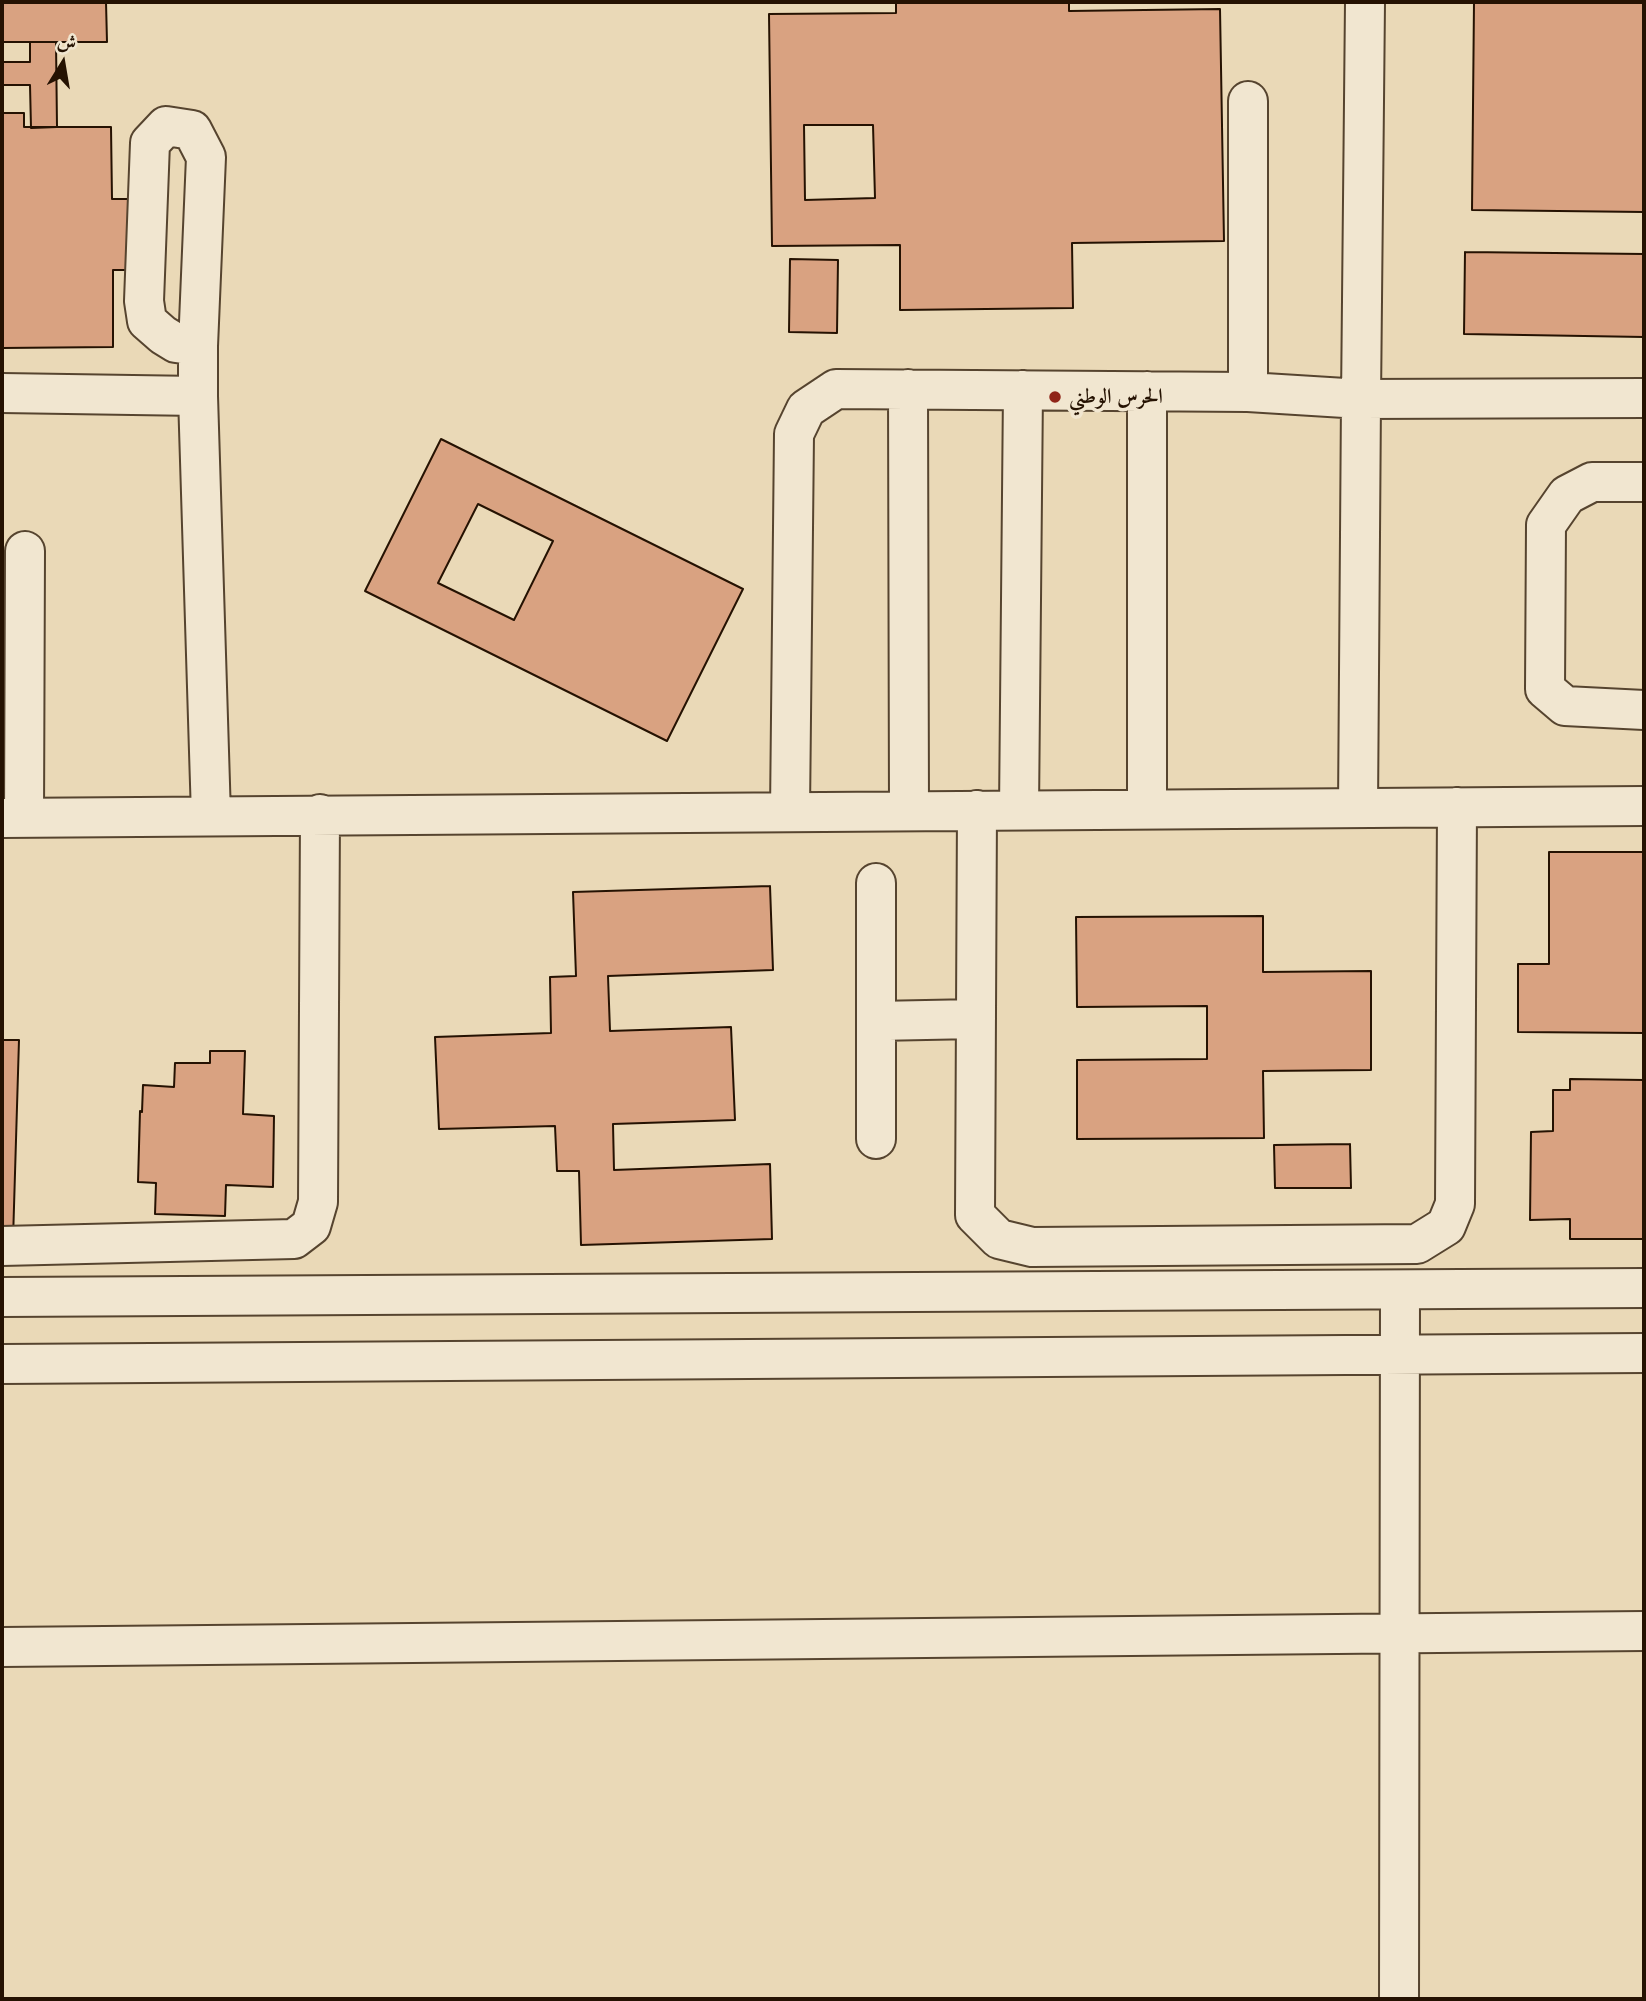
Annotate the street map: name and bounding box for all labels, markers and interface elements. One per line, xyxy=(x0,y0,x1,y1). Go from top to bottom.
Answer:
north arrow xyxy=(28,28,98,98)
text: ش xyxy=(56,29,79,55)
place label: الحرس الوطني xyxy=(1069,384,1163,410)
marker: الحرس الوطني xyxy=(1047,389,1063,405)

